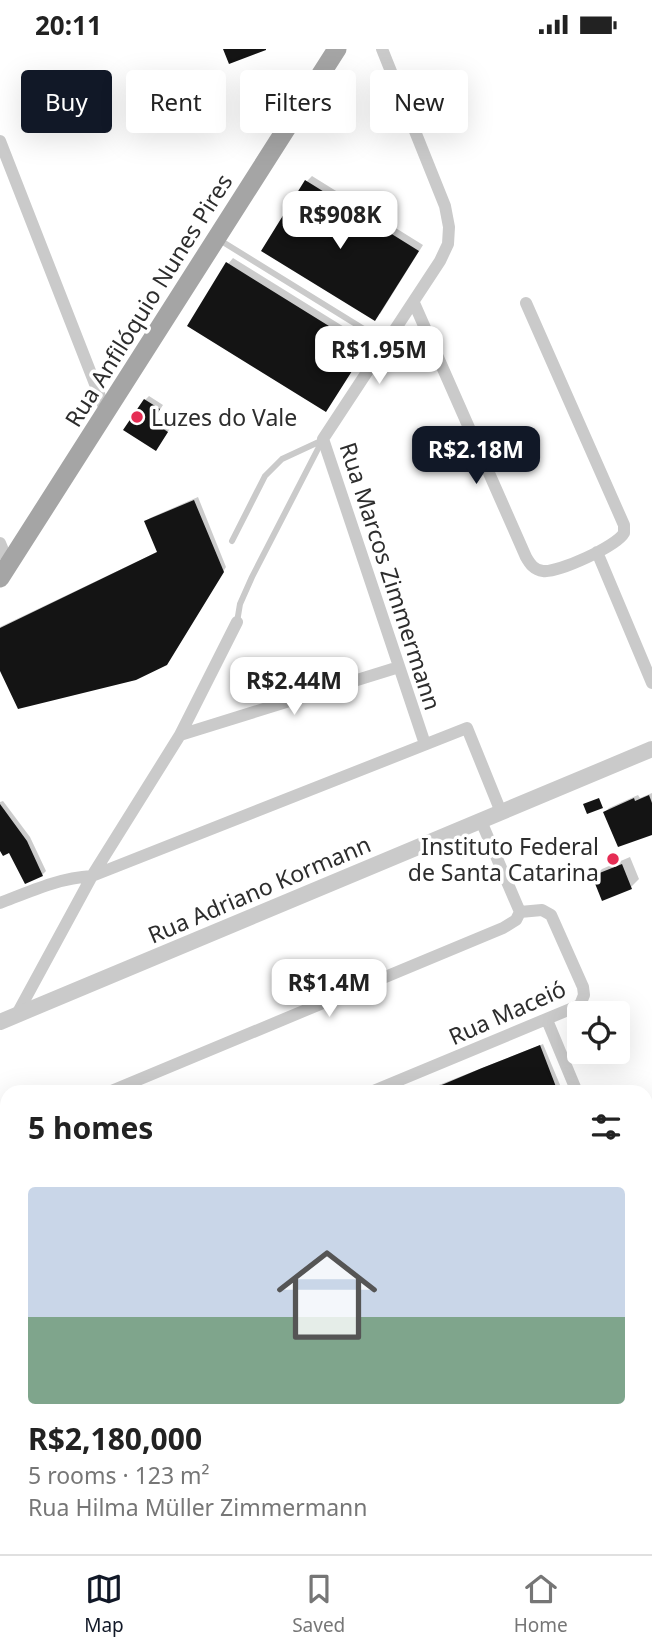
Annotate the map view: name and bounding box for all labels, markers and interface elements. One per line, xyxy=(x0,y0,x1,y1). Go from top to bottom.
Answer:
text: 20:11 xyxy=(35,7,102,43)
chip: Buy xyxy=(21,70,112,133)
chip: Rent xyxy=(126,70,226,133)
chip: Filters xyxy=(240,70,356,133)
chip: New xyxy=(370,70,468,133)
street label: Rua Anfilóquio Nunes Pires xyxy=(57,167,239,433)
pin: R$908K xyxy=(283,191,397,251)
text: R$908K xyxy=(299,198,381,230)
pin: R$1.95M xyxy=(314,327,444,386)
text: R$1.95M xyxy=(331,333,427,365)
place label: Luzes do Vale xyxy=(151,401,297,433)
marker: Luzes do Vale xyxy=(129,409,145,425)
pin: R$2.18M xyxy=(411,427,541,486)
text: R$2.18M xyxy=(428,433,524,465)
street label: Rua Marcos Zimmermann xyxy=(333,438,449,714)
pin: R$2.44M xyxy=(229,657,359,717)
text: R$2.44M xyxy=(246,664,342,696)
street label: Rua Adriano Kormann xyxy=(143,828,375,950)
place label: Instituto Federal de Santa Catarina xyxy=(408,830,599,888)
marker: Instituto Federal de Santa Catarina xyxy=(605,851,621,867)
pin: R$1.4M xyxy=(272,960,386,1019)
text: R$1.4M xyxy=(288,966,370,998)
street label: Rua Maceió xyxy=(443,972,571,1052)
map controls xyxy=(567,1001,630,1064)
button: locate xyxy=(567,1001,630,1064)
text: 5 homes xyxy=(28,1107,153,1148)
icon: filters xyxy=(587,1108,625,1146)
icon: home xyxy=(264,1232,390,1358)
text: R$2,180,000 xyxy=(28,1418,202,1459)
text: 5 rooms · 123 m² xyxy=(28,1459,210,1491)
text: Rua Hilma Müller Zimmermann xyxy=(28,1491,368,1523)
tab: Map xyxy=(84,1570,124,1638)
tab: Saved xyxy=(292,1570,345,1638)
tab: Home xyxy=(514,1570,568,1638)

